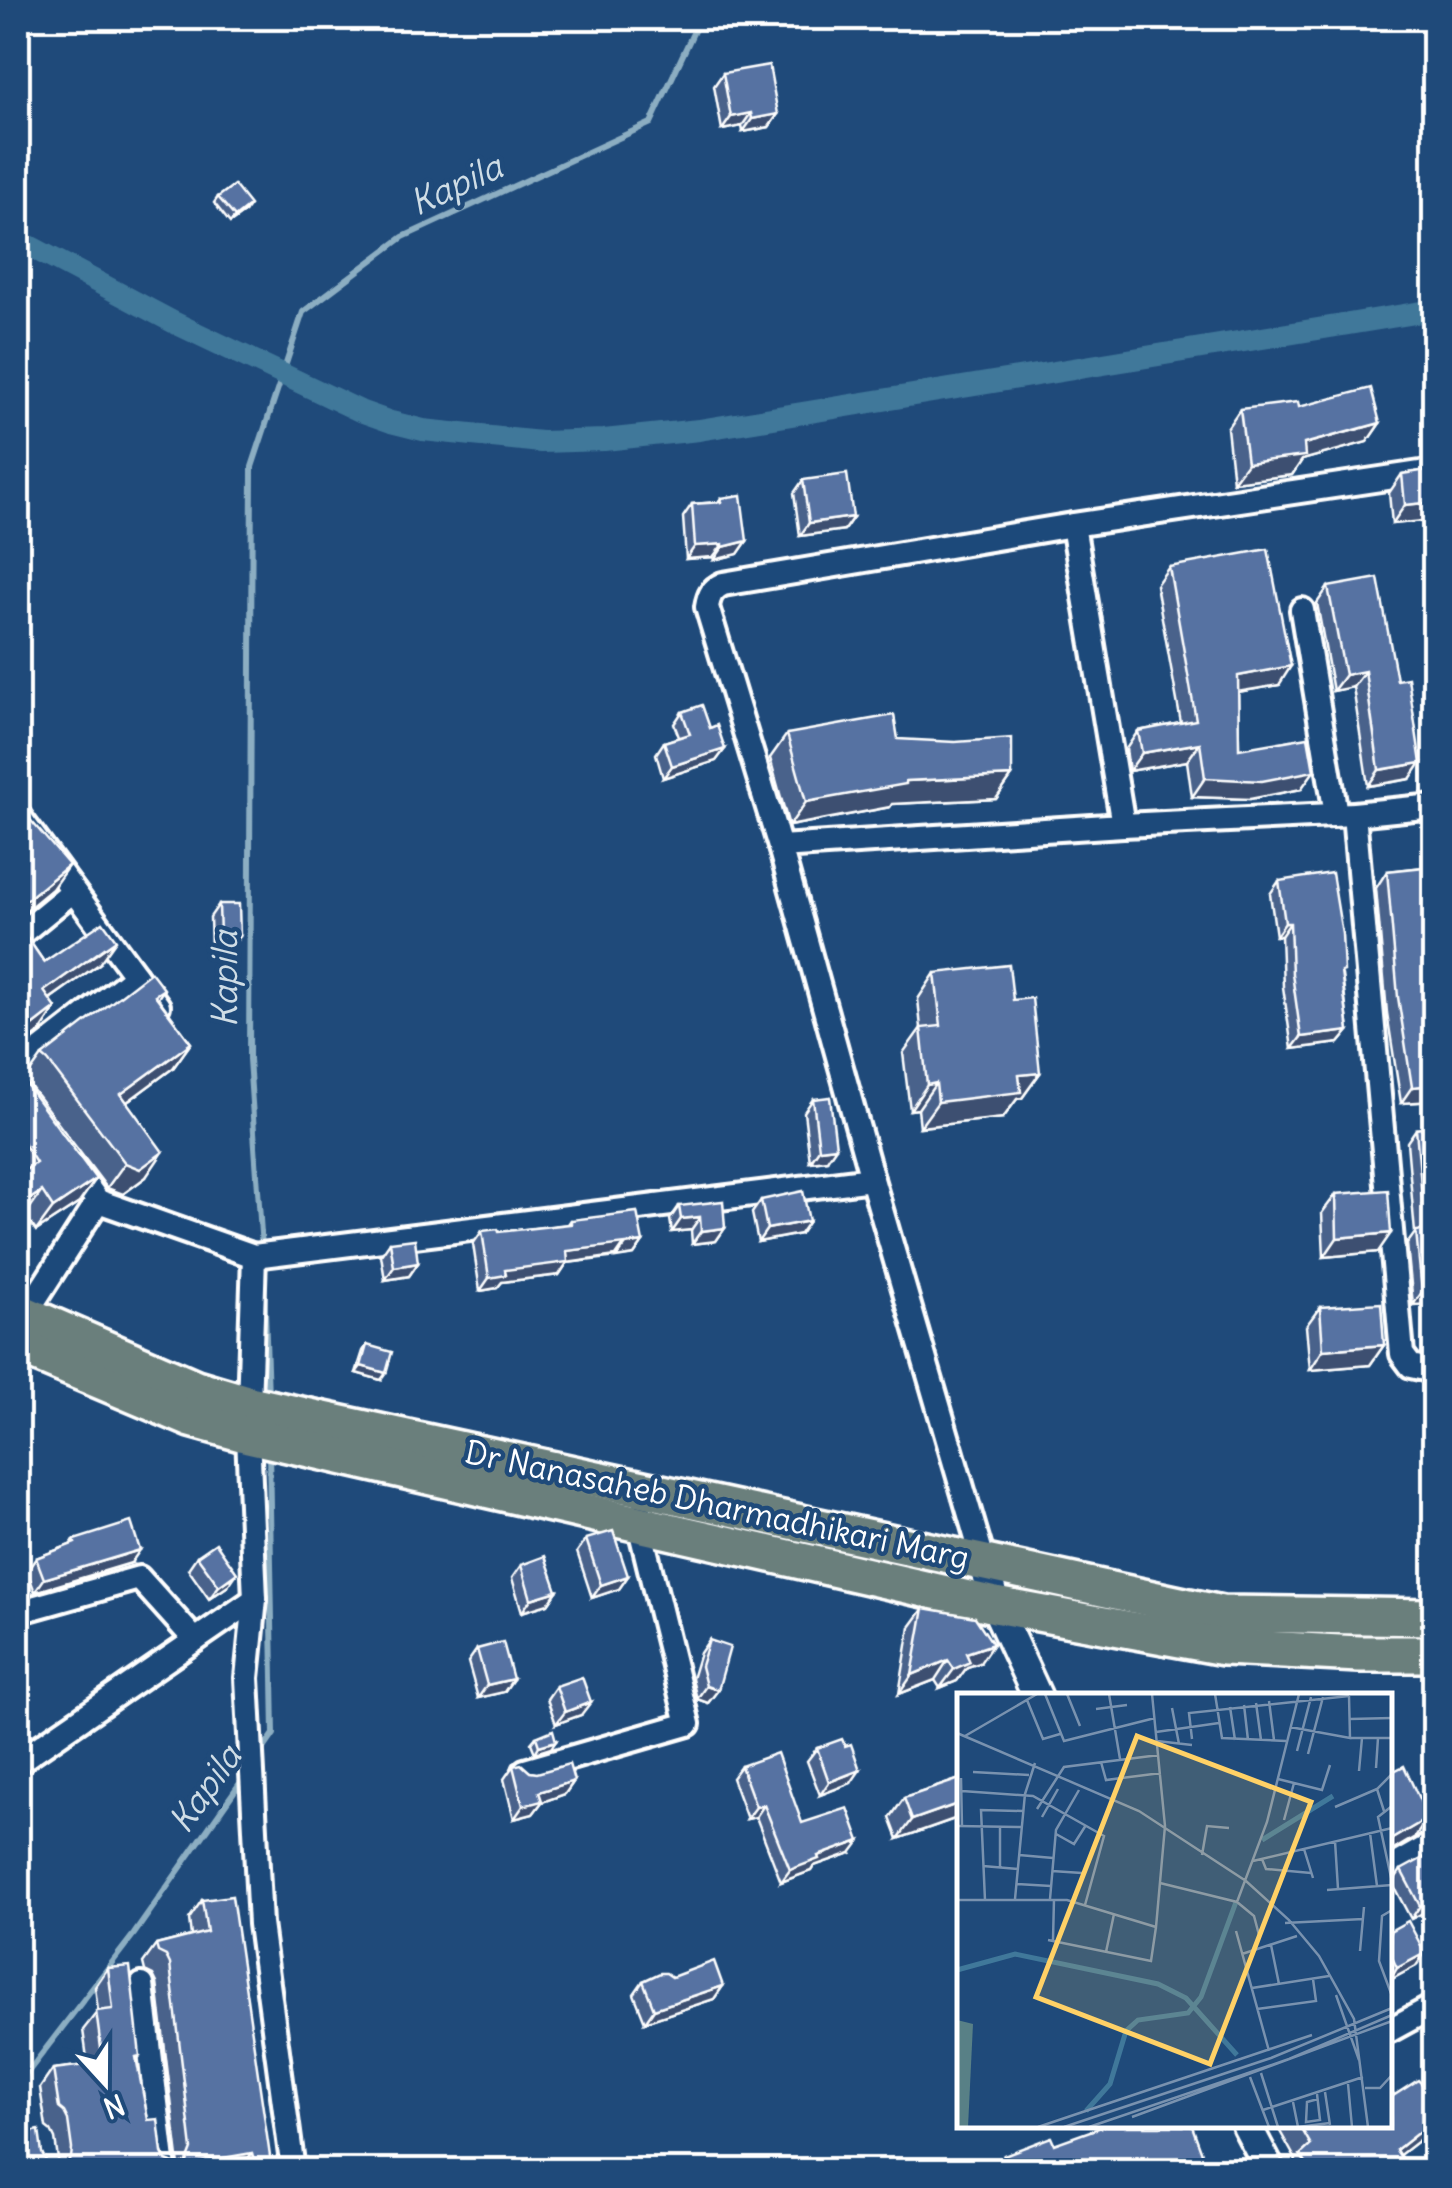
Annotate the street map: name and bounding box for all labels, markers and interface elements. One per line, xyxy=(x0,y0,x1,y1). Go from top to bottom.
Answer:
water label: Kapila xyxy=(402,143,511,225)
water label: Kapila xyxy=(202,928,246,1028)
street label: Dr Nanasaheb Dharmadhikari Marg xyxy=(461,1431,973,1578)
inset map xyxy=(957,1693,1392,2128)
water label: Kapila xyxy=(158,1734,251,1841)
north arrow xyxy=(55,2033,155,2133)
text: N xyxy=(98,2086,129,2127)

